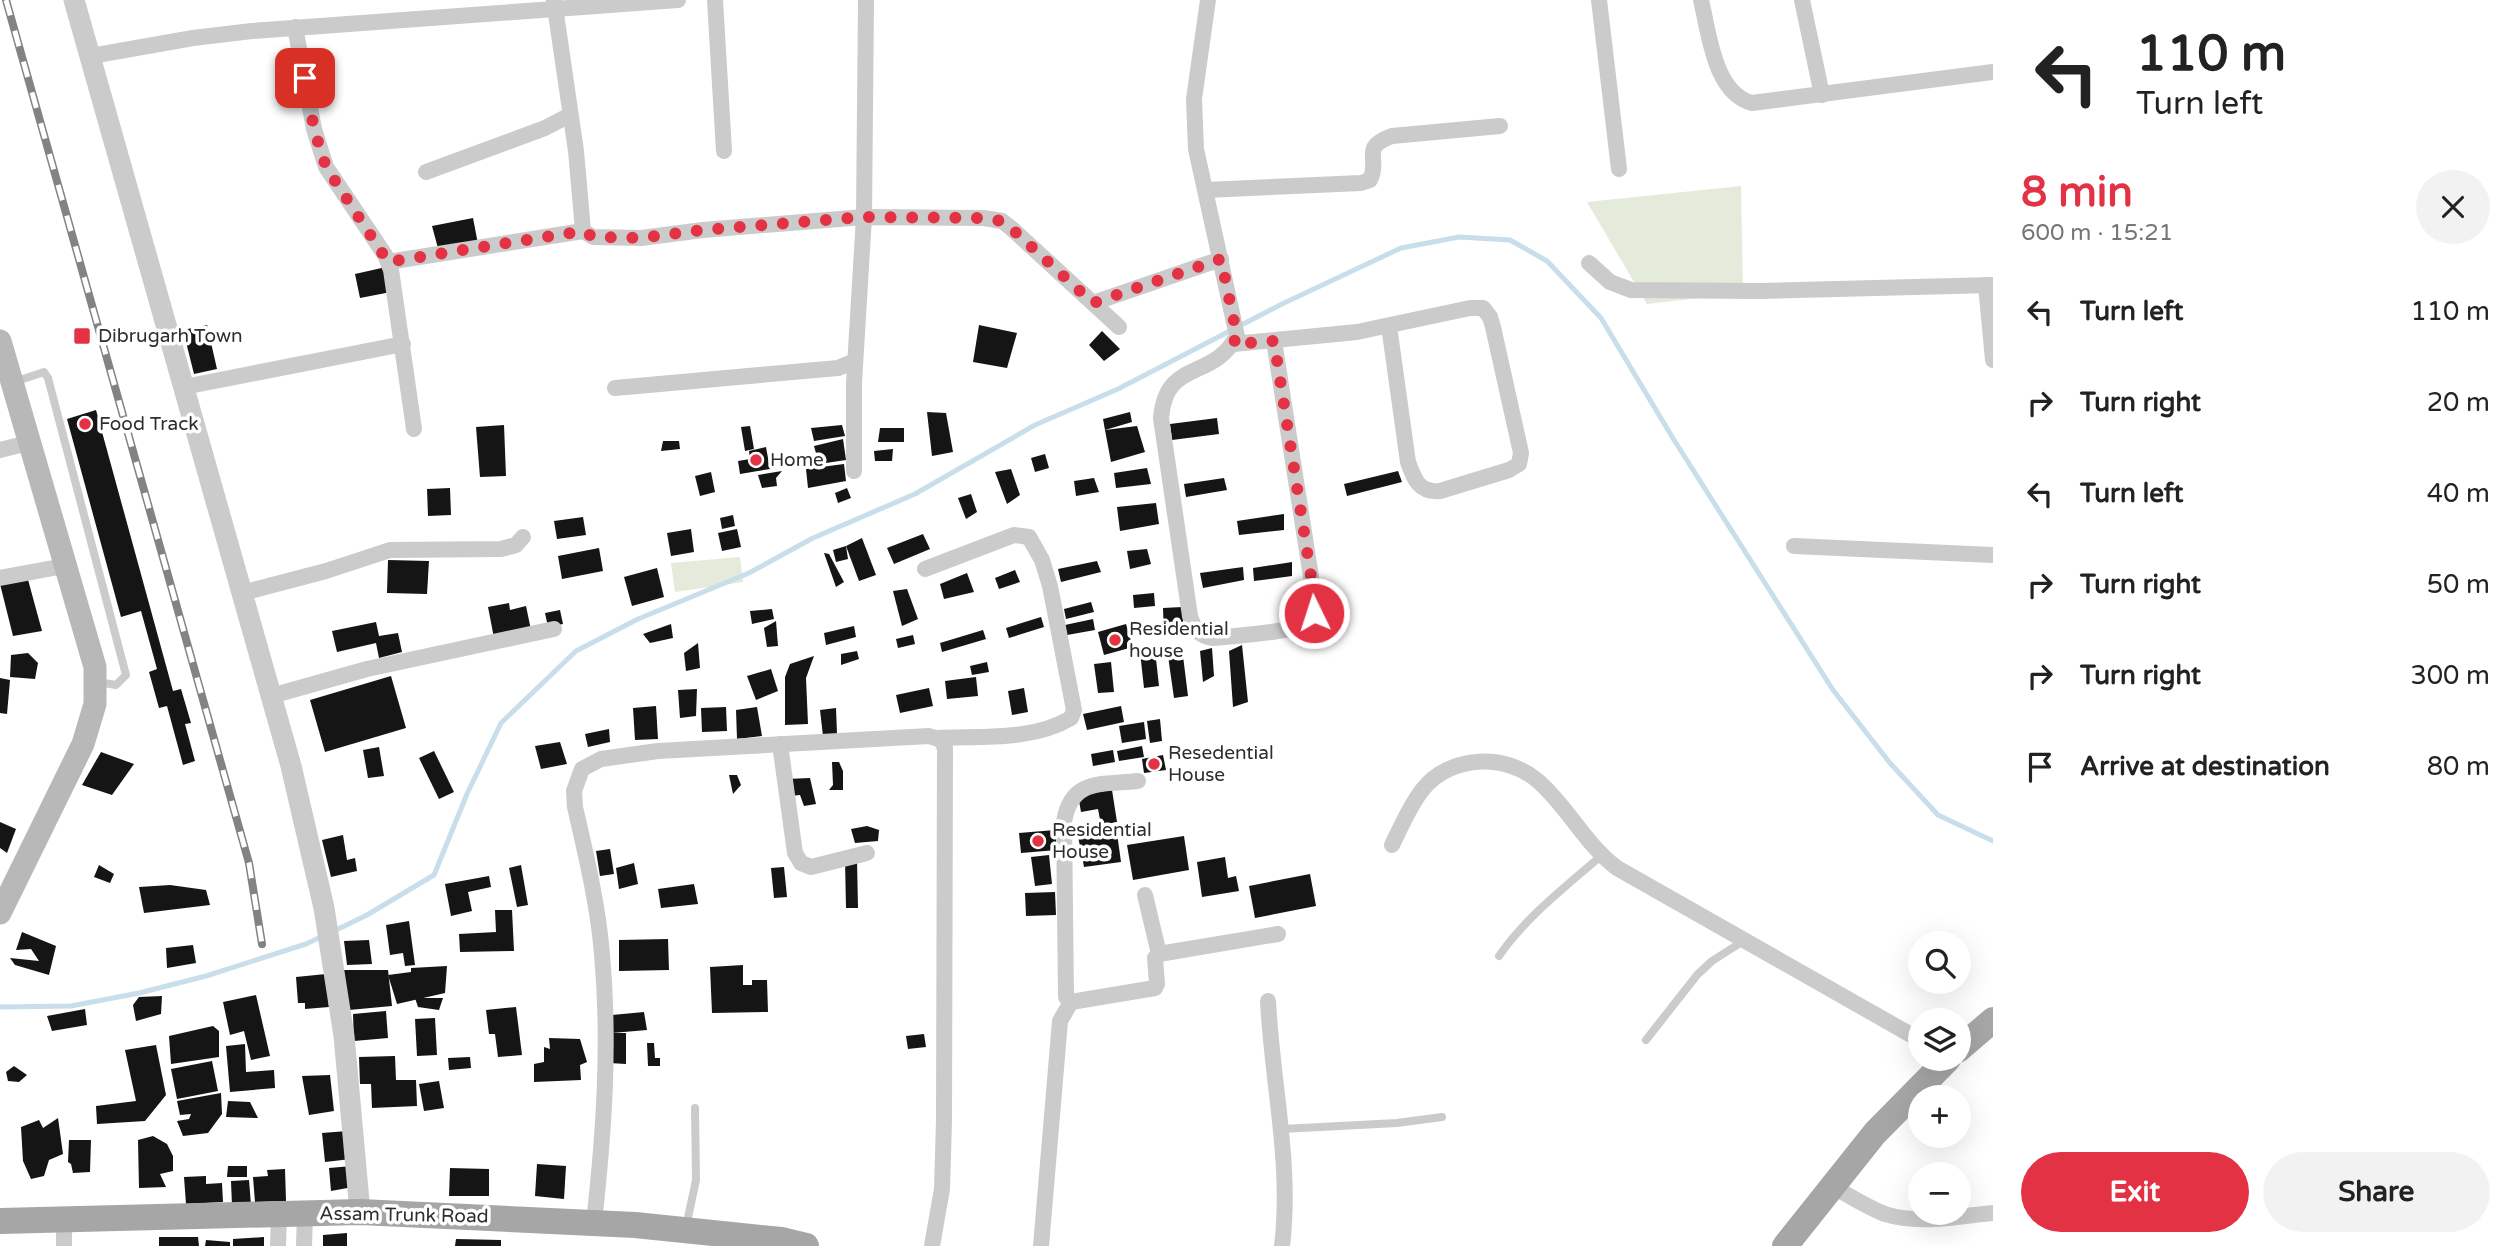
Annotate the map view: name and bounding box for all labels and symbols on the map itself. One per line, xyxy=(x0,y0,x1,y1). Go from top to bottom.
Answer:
pin xyxy=(275,48,335,108)
place label: Dibrugarh Town xyxy=(98,325,243,347)
marker: Dibrugarh Town xyxy=(72,326,92,346)
place label: Food Track xyxy=(99,413,199,435)
marker: Food Track xyxy=(77,416,93,432)
place label: Home xyxy=(770,449,824,471)
marker: Home xyxy=(748,452,764,468)
position arrow xyxy=(1277,576,1351,650)
place label: Residential house xyxy=(1129,618,1229,662)
marker: Residential house xyxy=(1107,632,1123,648)
place label: Resedential House xyxy=(1168,742,1274,786)
marker: Resedential House xyxy=(1146,756,1162,772)
place label: Residential House xyxy=(1052,819,1152,863)
marker: Residential House xyxy=(1030,833,1046,849)
street label: Assam Trunk Road xyxy=(319,1203,489,1227)

